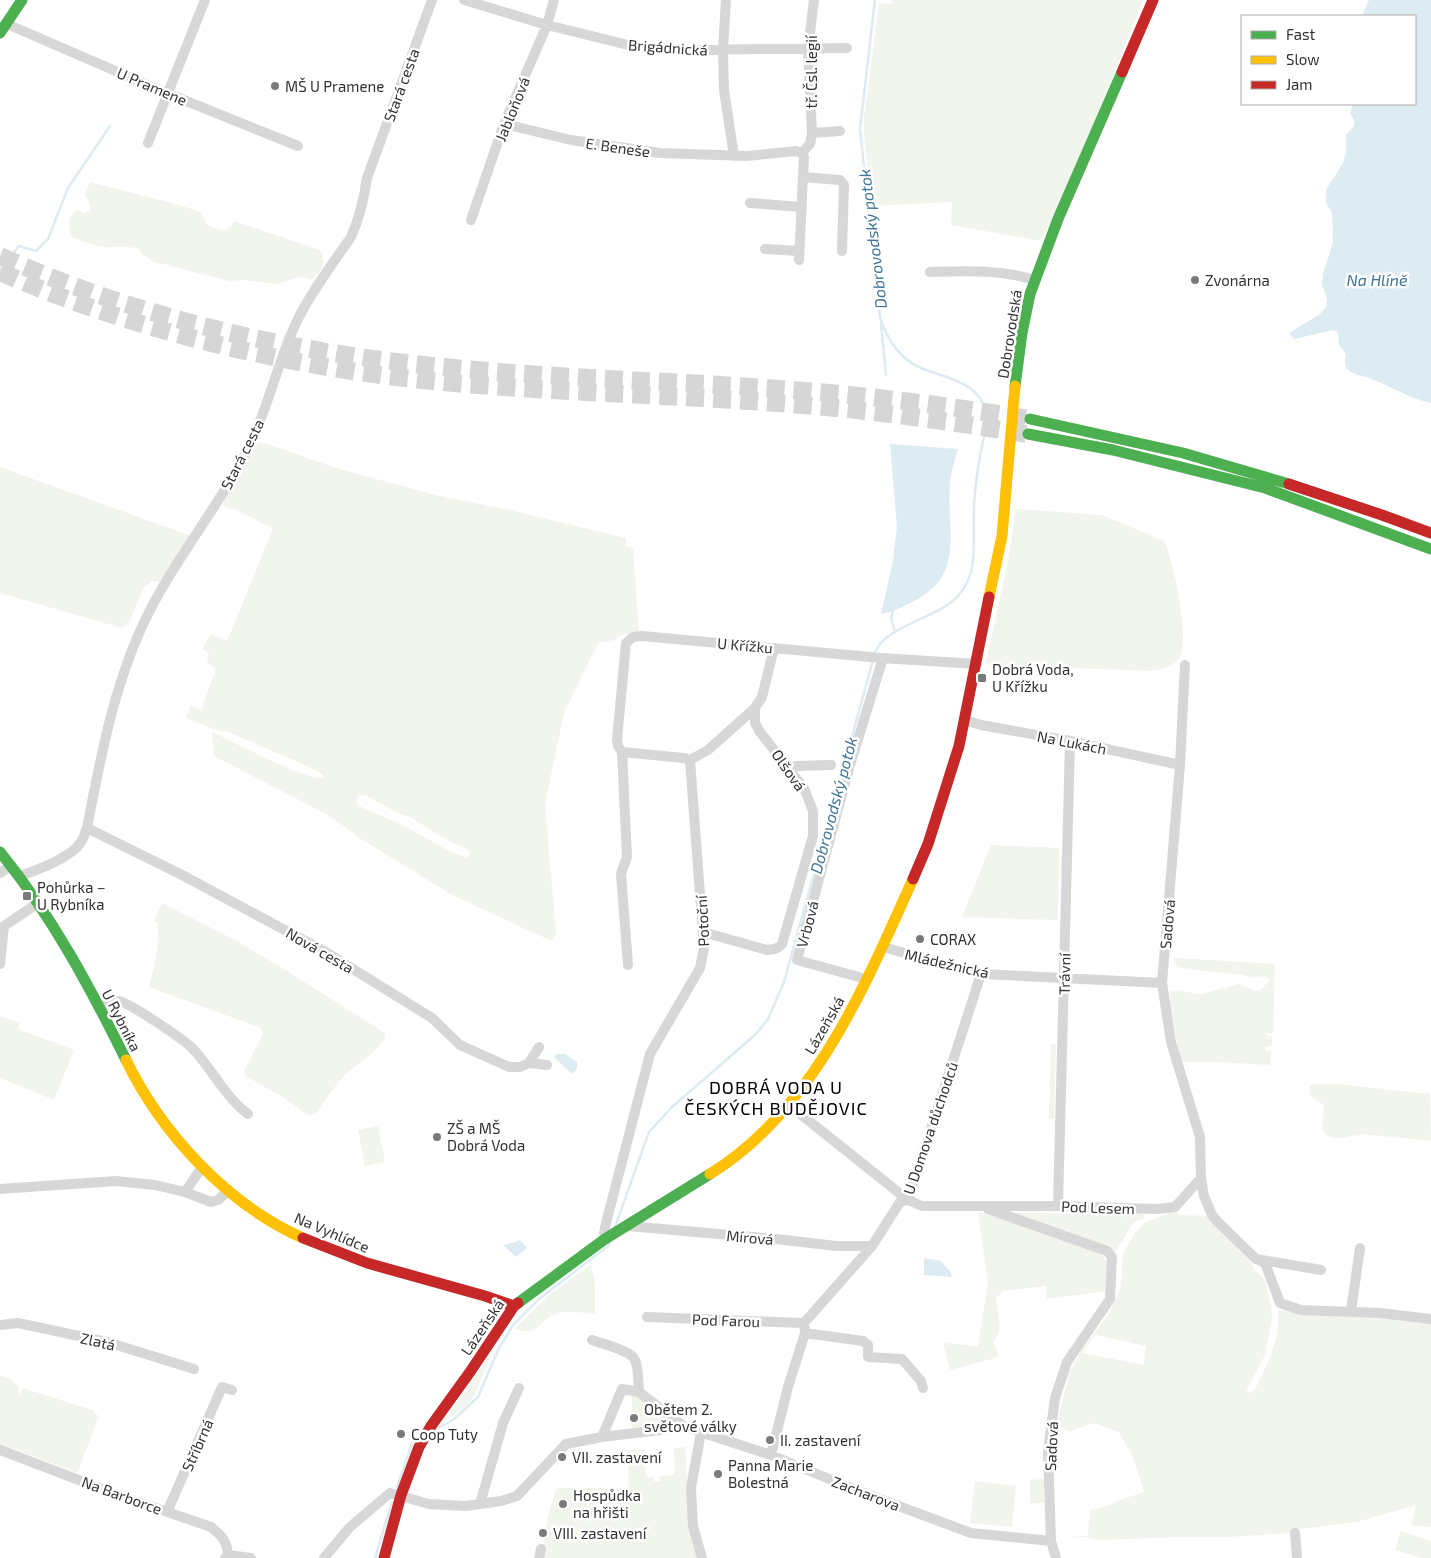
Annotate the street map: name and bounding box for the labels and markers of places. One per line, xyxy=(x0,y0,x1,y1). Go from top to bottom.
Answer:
place label: MŠ U Pramene xyxy=(285,77,384,95)
marker: MŠ U Pramene xyxy=(269,80,281,92)
place label: Zvonárna xyxy=(1205,271,1270,289)
marker: Zvonárna xyxy=(1189,274,1201,286)
place label: Dobrá Voda, U Křížku xyxy=(992,660,1074,695)
marker: Dobrá Voda, U Křížku xyxy=(976,672,988,684)
place label: Pohůrka – U Rybníka xyxy=(37,878,106,913)
marker: Pohůrka – U Rybníka xyxy=(21,890,33,902)
place label: CORAX xyxy=(930,930,976,948)
marker: CORAX xyxy=(914,933,926,945)
place label: ZŠ a MŠ Dobrá Voda xyxy=(447,1119,525,1154)
marker: ZŠ a MŠ Dobrá Voda xyxy=(431,1131,443,1143)
place label: Obětem 2. světové války xyxy=(644,1400,737,1435)
marker: Obětem 2. světové války xyxy=(628,1412,640,1424)
place label: Coop Tuty xyxy=(411,1425,478,1443)
marker: Coop Tuty xyxy=(395,1428,407,1440)
place label: II. zastavení xyxy=(780,1431,862,1449)
marker: II. zastavení xyxy=(764,1434,776,1446)
place label: VII. zastavení xyxy=(572,1448,663,1466)
marker: VII. zastavení xyxy=(556,1451,568,1463)
place label: Panna Marie Bolestná xyxy=(728,1456,813,1491)
marker: Panna Marie Bolestná xyxy=(712,1468,724,1480)
place label: Hospůdka na hřišti xyxy=(573,1486,641,1521)
marker: Hospůdka na hřišti xyxy=(557,1498,569,1510)
place label: VIII. zastavení xyxy=(553,1524,648,1542)
marker: VIII. zastavení xyxy=(537,1527,549,1539)

